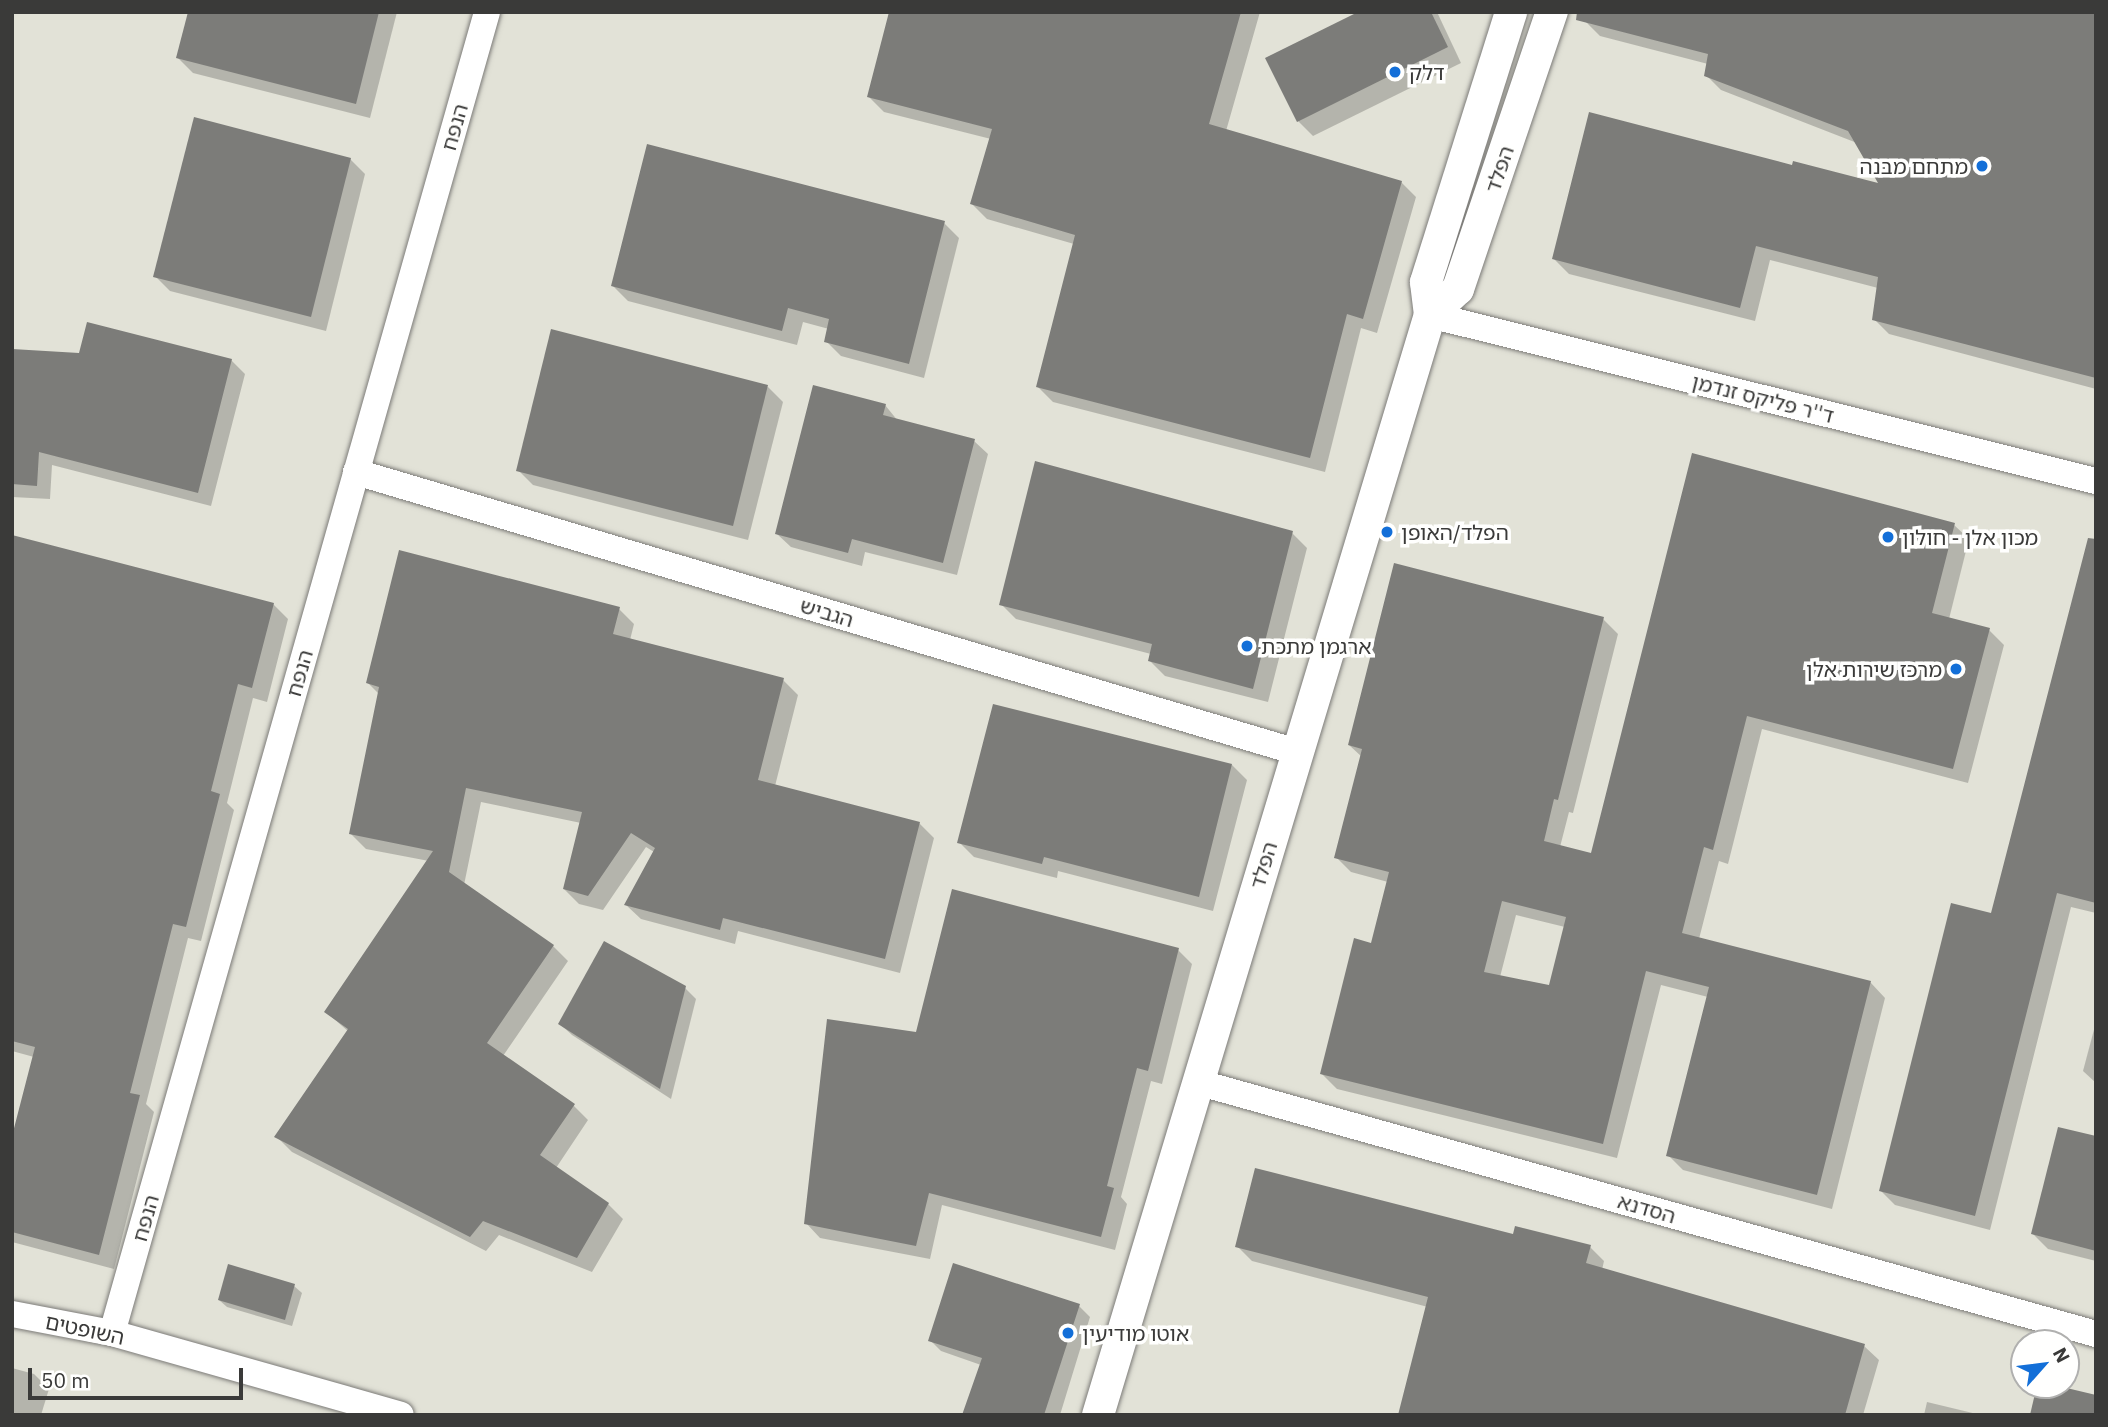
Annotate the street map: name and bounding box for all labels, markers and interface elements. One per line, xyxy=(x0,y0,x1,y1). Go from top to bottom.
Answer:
place label: דלק xyxy=(1409,59,1445,85)
marker: דלק xyxy=(1387,64,1403,80)
street label: הנפח xyxy=(435,101,473,153)
street label: הפלד xyxy=(1479,142,1519,196)
place label: מתחם מבנה xyxy=(1860,153,1968,179)
marker: מתחם מבנה xyxy=(1974,158,1990,174)
street label: ד''ר פליקס זנדמן xyxy=(1689,368,1837,428)
place label: הפלד/האופן xyxy=(1401,519,1509,545)
marker: הפלד/האופן xyxy=(1379,524,1395,540)
place label: מכון אלן - חולון xyxy=(1902,524,2038,550)
marker: מכון אלן - חולון xyxy=(1880,529,1896,545)
street label: הגביש xyxy=(797,592,857,632)
place label: ארגמן מתכת xyxy=(1261,633,1371,659)
marker: ארגמן מתכת xyxy=(1239,638,1255,654)
street label: הנפח xyxy=(280,647,318,699)
place label: מרכז שירות אלן xyxy=(1806,656,1942,682)
marker: מרכז שירות אלן xyxy=(1948,661,1964,677)
street label: הפלד xyxy=(1244,838,1282,892)
street label: הסדנא xyxy=(1615,1188,1679,1228)
street label: הנפח xyxy=(126,1192,164,1244)
street label: השופטים xyxy=(43,1308,127,1350)
place label: אוטו מודיעין xyxy=(1082,1320,1189,1346)
marker: אוטו מודיעין xyxy=(1060,1325,1076,1341)
north arrow xyxy=(2010,1329,2080,1399)
text: N xyxy=(2048,1343,2076,1367)
scale bar xyxy=(32,1354,247,1398)
text: 50 m xyxy=(41,1366,90,1394)

